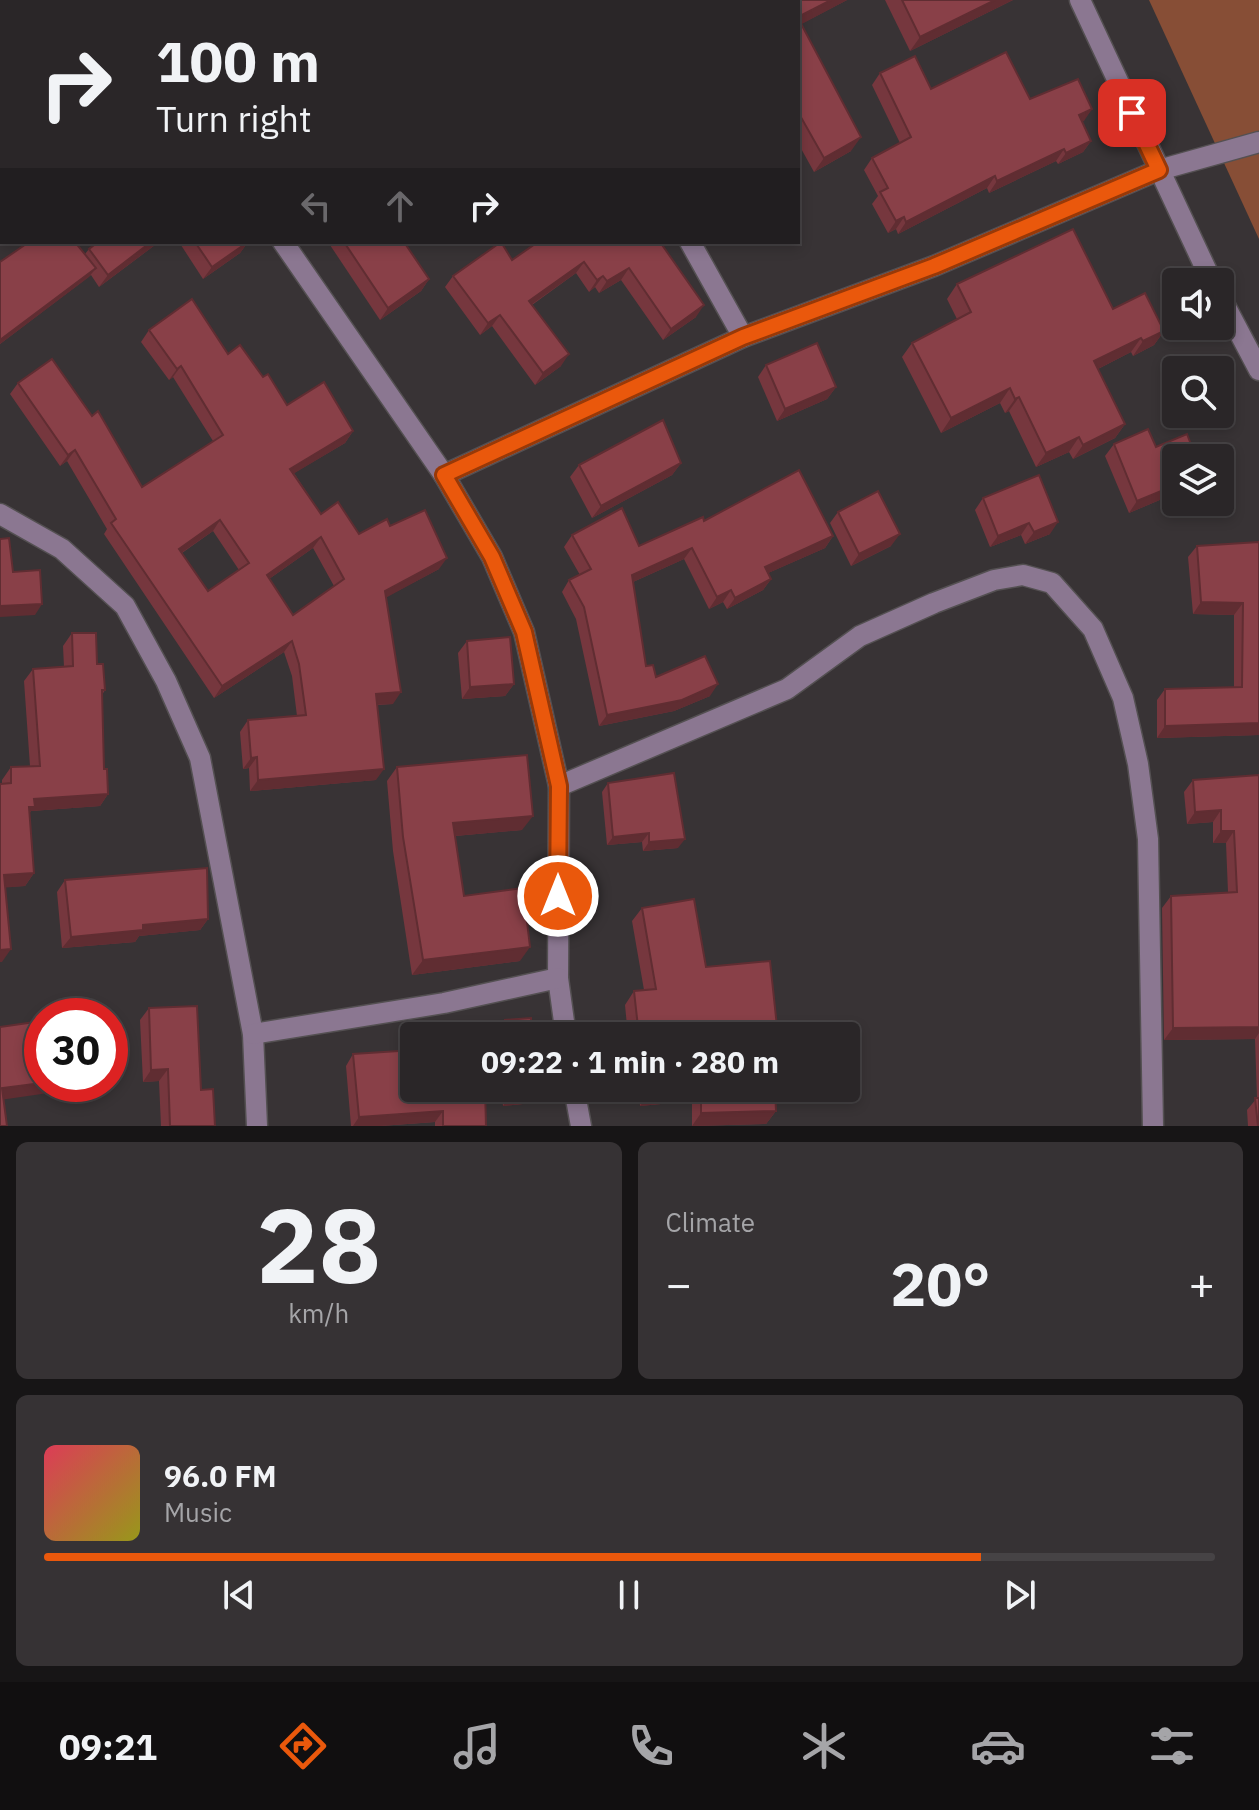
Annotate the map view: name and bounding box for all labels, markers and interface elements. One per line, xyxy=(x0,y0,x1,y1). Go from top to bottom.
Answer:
text: 100 m xyxy=(156,25,320,97)
icon: right xyxy=(24,32,128,136)
pin xyxy=(1098,79,1166,147)
icon: arrive xyxy=(1110,91,1154,135)
text: Turn right xyxy=(156,95,312,142)
icon: left xyxy=(294,184,338,228)
icon: ahead xyxy=(378,184,422,228)
icon: right xyxy=(462,184,506,228)
map controls xyxy=(1162,268,1234,516)
button: sound xyxy=(1162,268,1234,340)
button: search xyxy=(1162,356,1234,428)
button: layers xyxy=(1162,444,1234,516)
position arrow xyxy=(516,854,600,938)
speed limit sign: 30 xyxy=(24,998,128,1102)
text: 09:22 · 1 min · 280 m xyxy=(481,1042,779,1081)
text: 28 xyxy=(256,1176,381,1312)
text: Climate xyxy=(666,1205,755,1239)
text: 20° xyxy=(890,1244,990,1323)
text: − xyxy=(666,1255,692,1312)
text: + xyxy=(1189,1255,1215,1312)
text: km/h xyxy=(288,1296,349,1330)
text: 96.0 FM xyxy=(164,1456,277,1495)
text: Music xyxy=(164,1495,232,1529)
icon: previous xyxy=(217,1573,261,1617)
icon: pause xyxy=(607,1573,651,1617)
icon: next xyxy=(998,1573,1042,1617)
icon: directions xyxy=(275,1718,331,1774)
icon: music xyxy=(449,1718,505,1774)
icon: phone xyxy=(623,1718,679,1774)
icon: climate xyxy=(796,1718,852,1774)
icon: car xyxy=(970,1718,1026,1774)
icon: filters xyxy=(1144,1718,1200,1774)
text: 09:21 xyxy=(59,1723,157,1770)

